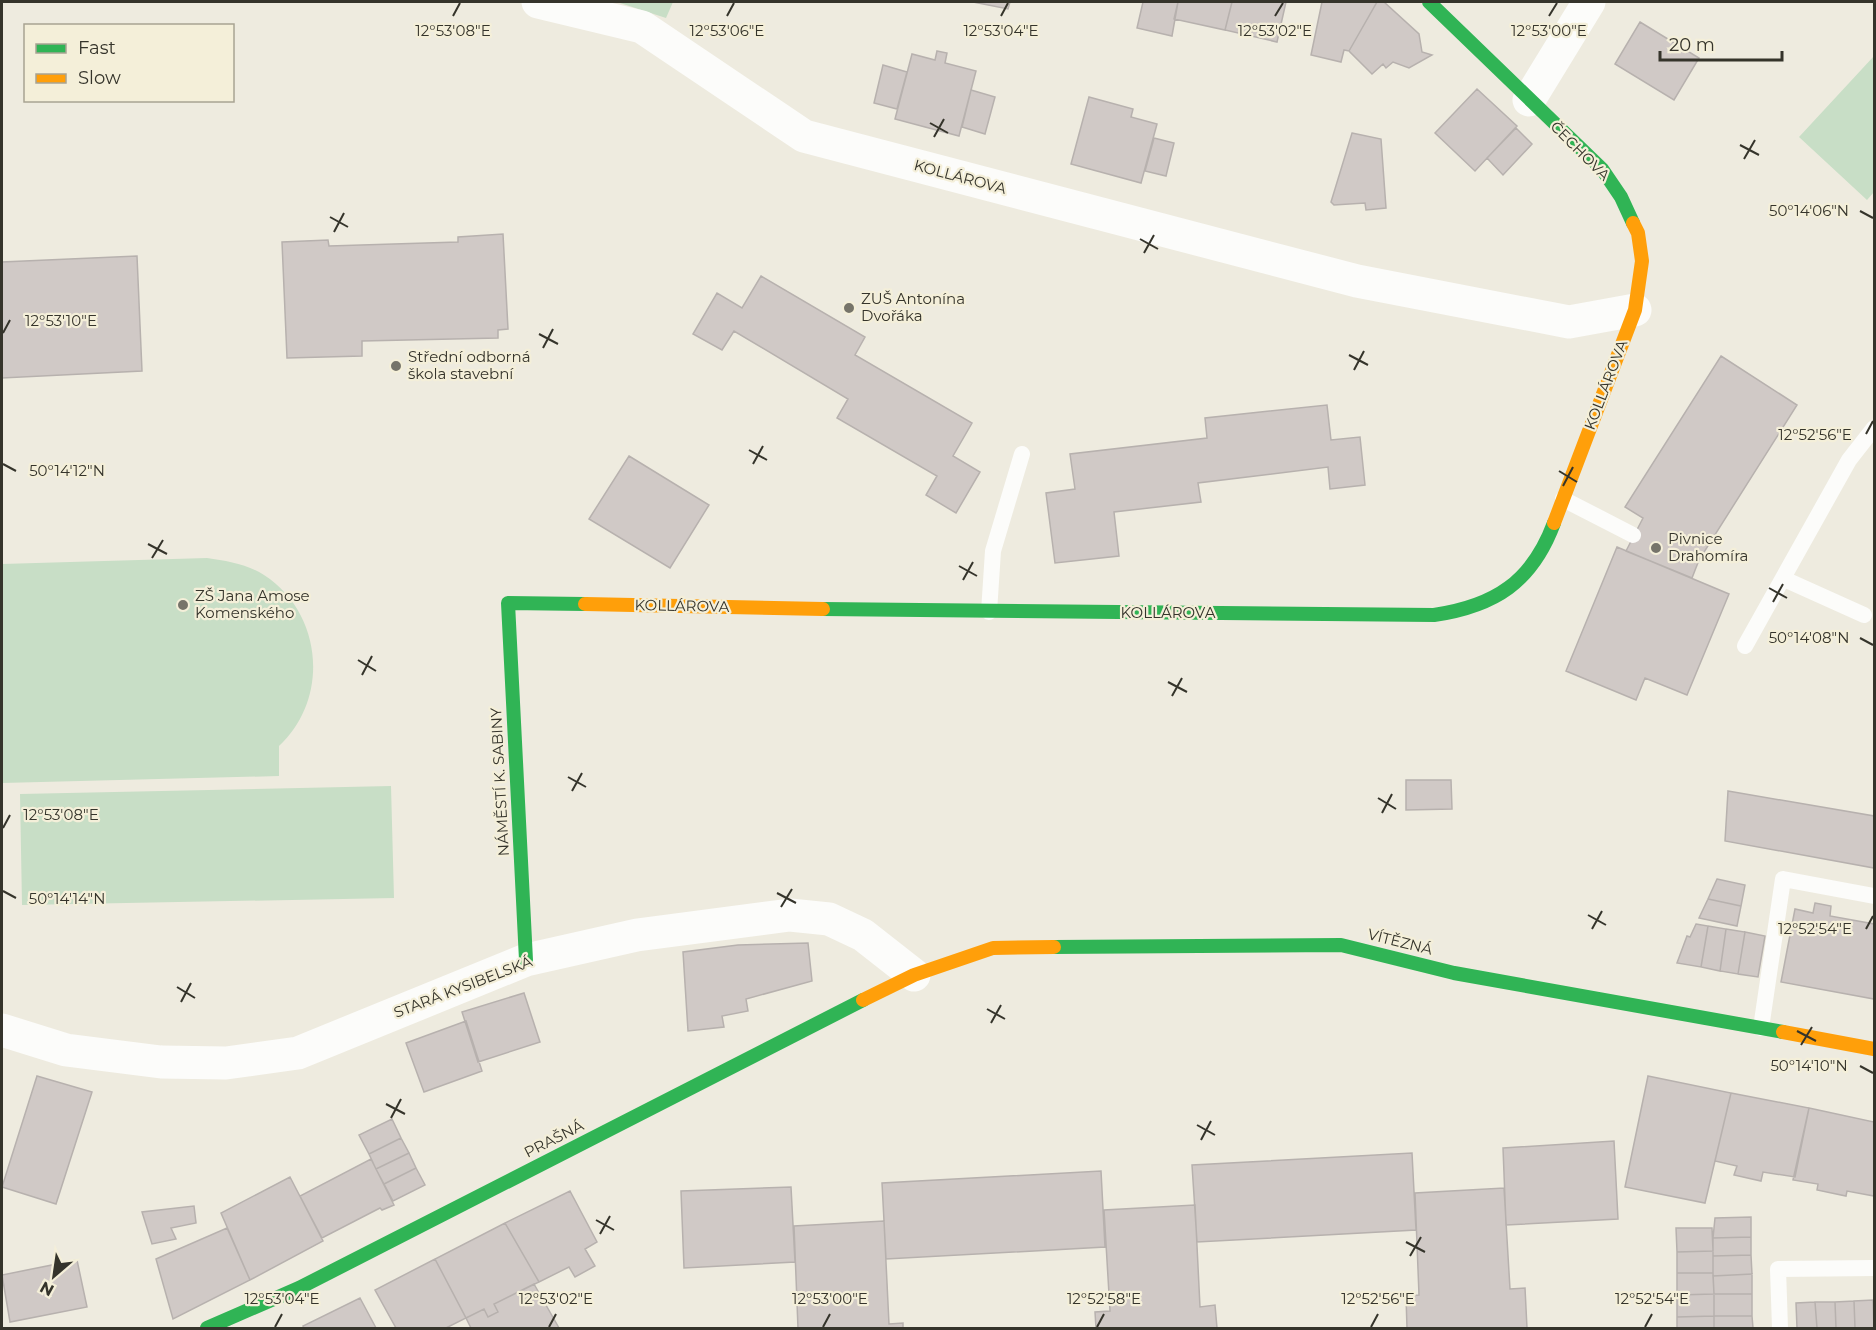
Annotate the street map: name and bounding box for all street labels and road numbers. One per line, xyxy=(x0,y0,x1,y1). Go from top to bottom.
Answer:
street label: ČECHOVA xyxy=(1547,117,1614,185)
street label: KOLLÁROVA xyxy=(912,155,1009,198)
street label: KOLLÁROVA xyxy=(1580,337,1631,433)
street label: KOLLÁROVA xyxy=(634,595,730,616)
street label: KOLLÁROVA xyxy=(1121,603,1216,622)
street label: NÁMĚSTÍ K. SABINY xyxy=(486,707,513,857)
street label: VÍTĚZNÁ xyxy=(1366,924,1435,959)
street label: STARÁ KYSIBELSKÁ xyxy=(391,951,535,1022)
street label: PRAŠNÁ xyxy=(521,1115,587,1162)

